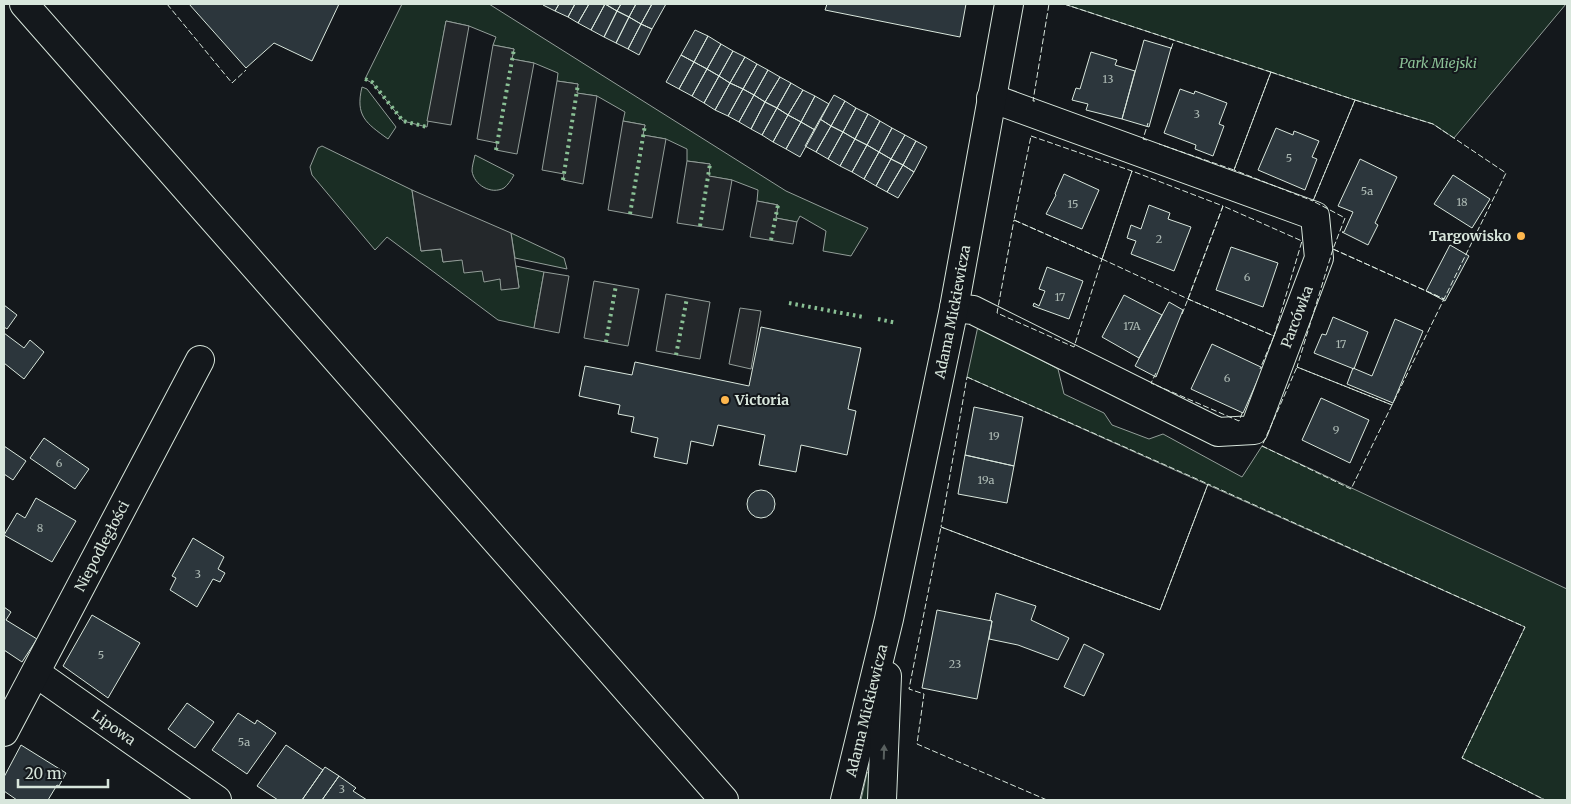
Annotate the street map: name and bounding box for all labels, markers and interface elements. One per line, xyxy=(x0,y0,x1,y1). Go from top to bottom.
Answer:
park label: Park Miejski xyxy=(1399,54,1477,72)
house number: 13 xyxy=(1103,72,1113,86)
house number: 3 xyxy=(1194,107,1200,121)
house number: 5 xyxy=(1286,151,1292,165)
house number: 5a xyxy=(1361,184,1373,198)
house number: 18 xyxy=(1456,195,1468,209)
house number: 15 xyxy=(1067,197,1079,211)
place label: Targowisko xyxy=(1429,227,1511,245)
marker: Targowisko xyxy=(1515,230,1527,242)
house number: 2 xyxy=(1156,232,1162,246)
street label: Adama Mickiewicza xyxy=(930,243,974,381)
house number: 6 xyxy=(1244,270,1251,284)
street label: Parcówka xyxy=(1277,282,1317,350)
house number: 17 xyxy=(1055,290,1065,304)
house number: 17A xyxy=(1123,319,1141,333)
house number: 17 xyxy=(1336,337,1346,351)
house number: 6 xyxy=(1224,371,1231,385)
place label: Victoria xyxy=(734,391,789,409)
marker: Victoria xyxy=(719,394,731,406)
house number: 9 xyxy=(1333,423,1340,437)
house number: 19 xyxy=(988,429,1000,443)
house number: 6 xyxy=(56,456,63,470)
house number: 19a xyxy=(978,473,995,487)
street label: Niepodległości xyxy=(71,497,133,595)
house number: 8 xyxy=(37,521,44,535)
house number: 3 xyxy=(195,567,201,581)
street label: Adama Mickiewicza xyxy=(842,642,892,780)
house number: 5 xyxy=(98,648,104,662)
house number: 23 xyxy=(949,657,961,671)
street label: Lipowa xyxy=(88,706,140,749)
house number: 5a xyxy=(238,735,250,749)
one-way arrow xyxy=(881,743,889,759)
scale bar xyxy=(18,756,108,788)
text: 20 m xyxy=(25,764,62,783)
house number: 3 xyxy=(339,782,345,796)

